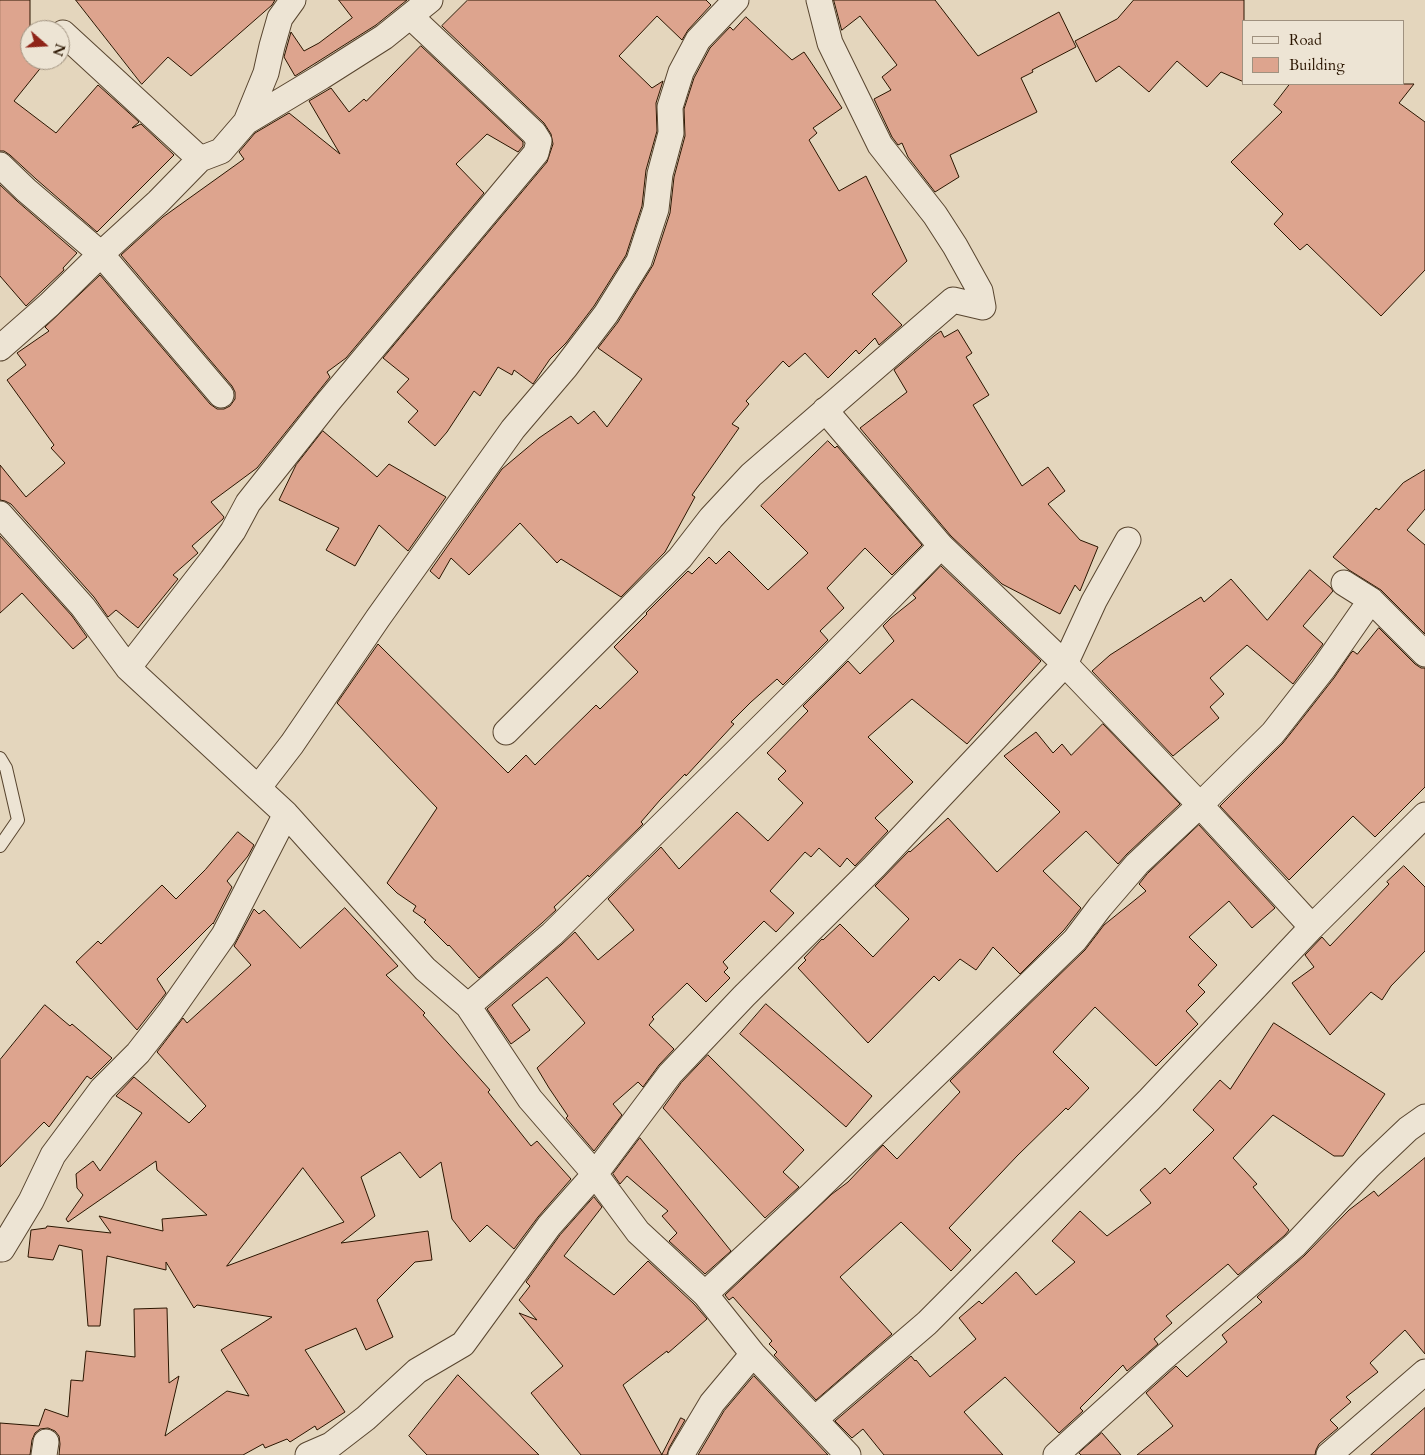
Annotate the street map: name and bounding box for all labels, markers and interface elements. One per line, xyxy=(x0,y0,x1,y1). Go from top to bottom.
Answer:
north arrow xyxy=(20,20,70,70)
legend xyxy=(1242,20,1405,85)
text: Road xyxy=(1289,30,1322,50)
text: N xyxy=(48,41,70,59)
text: Building xyxy=(1289,55,1345,75)

